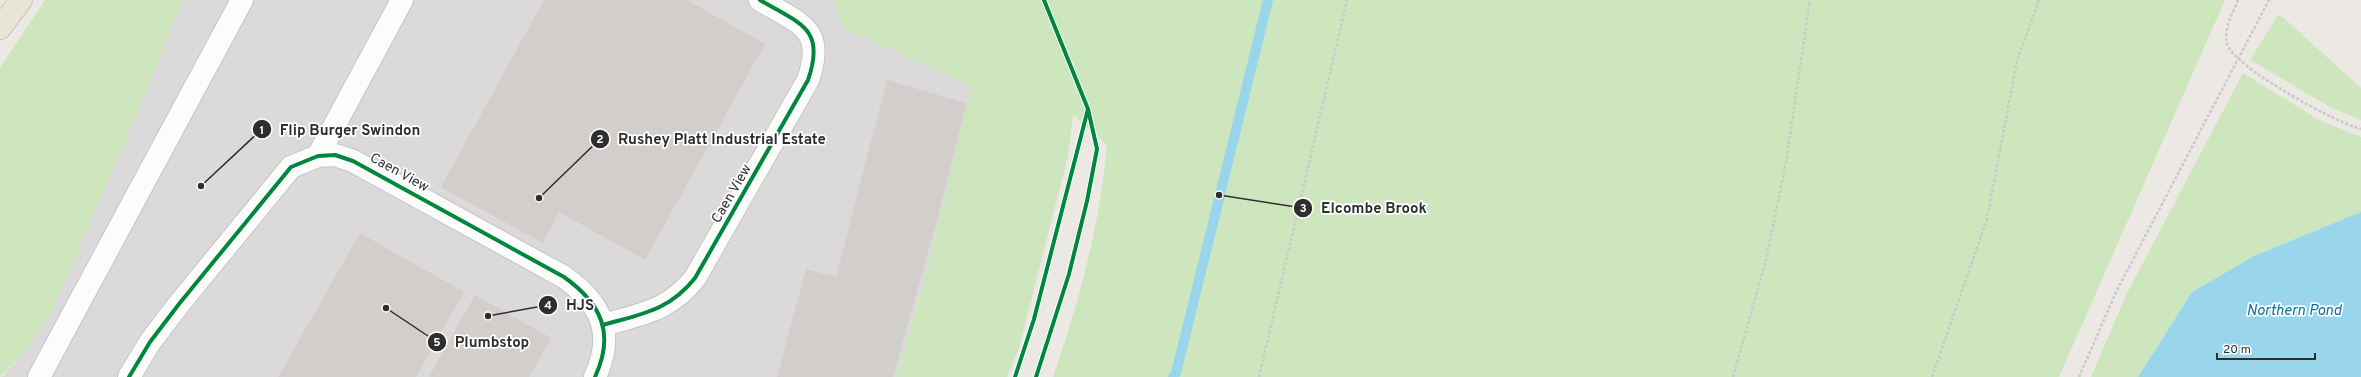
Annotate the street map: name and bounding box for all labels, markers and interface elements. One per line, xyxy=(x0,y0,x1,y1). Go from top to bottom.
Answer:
callout: Flip Burger Swindon xyxy=(252,116,428,143)
text: Flip Burger Swindon xyxy=(280,122,420,141)
text: 1 xyxy=(260,123,264,139)
callout: Rushey Platt Industrial Estate xyxy=(590,125,834,152)
text: Rushey Platt Industrial Estate xyxy=(618,131,826,150)
text: 2 xyxy=(596,132,604,148)
street label: Caen View xyxy=(366,150,432,196)
street label: Caen View xyxy=(708,162,756,226)
callout: Elcombe Brook xyxy=(1293,194,1435,221)
text: Elcombe Brook xyxy=(1321,200,1427,219)
text: 3 xyxy=(1299,201,1307,217)
callout: HJS xyxy=(538,291,602,318)
text: HJS xyxy=(566,297,594,316)
text: 4 xyxy=(544,298,552,314)
water label: Northern Pond xyxy=(2247,302,2342,321)
callout: Plumbstop xyxy=(427,328,537,355)
text: Plumbstop xyxy=(455,334,529,353)
text: 5 xyxy=(433,335,441,351)
scale bar xyxy=(2217,335,2315,361)
text: 20 m xyxy=(2223,342,2251,358)

